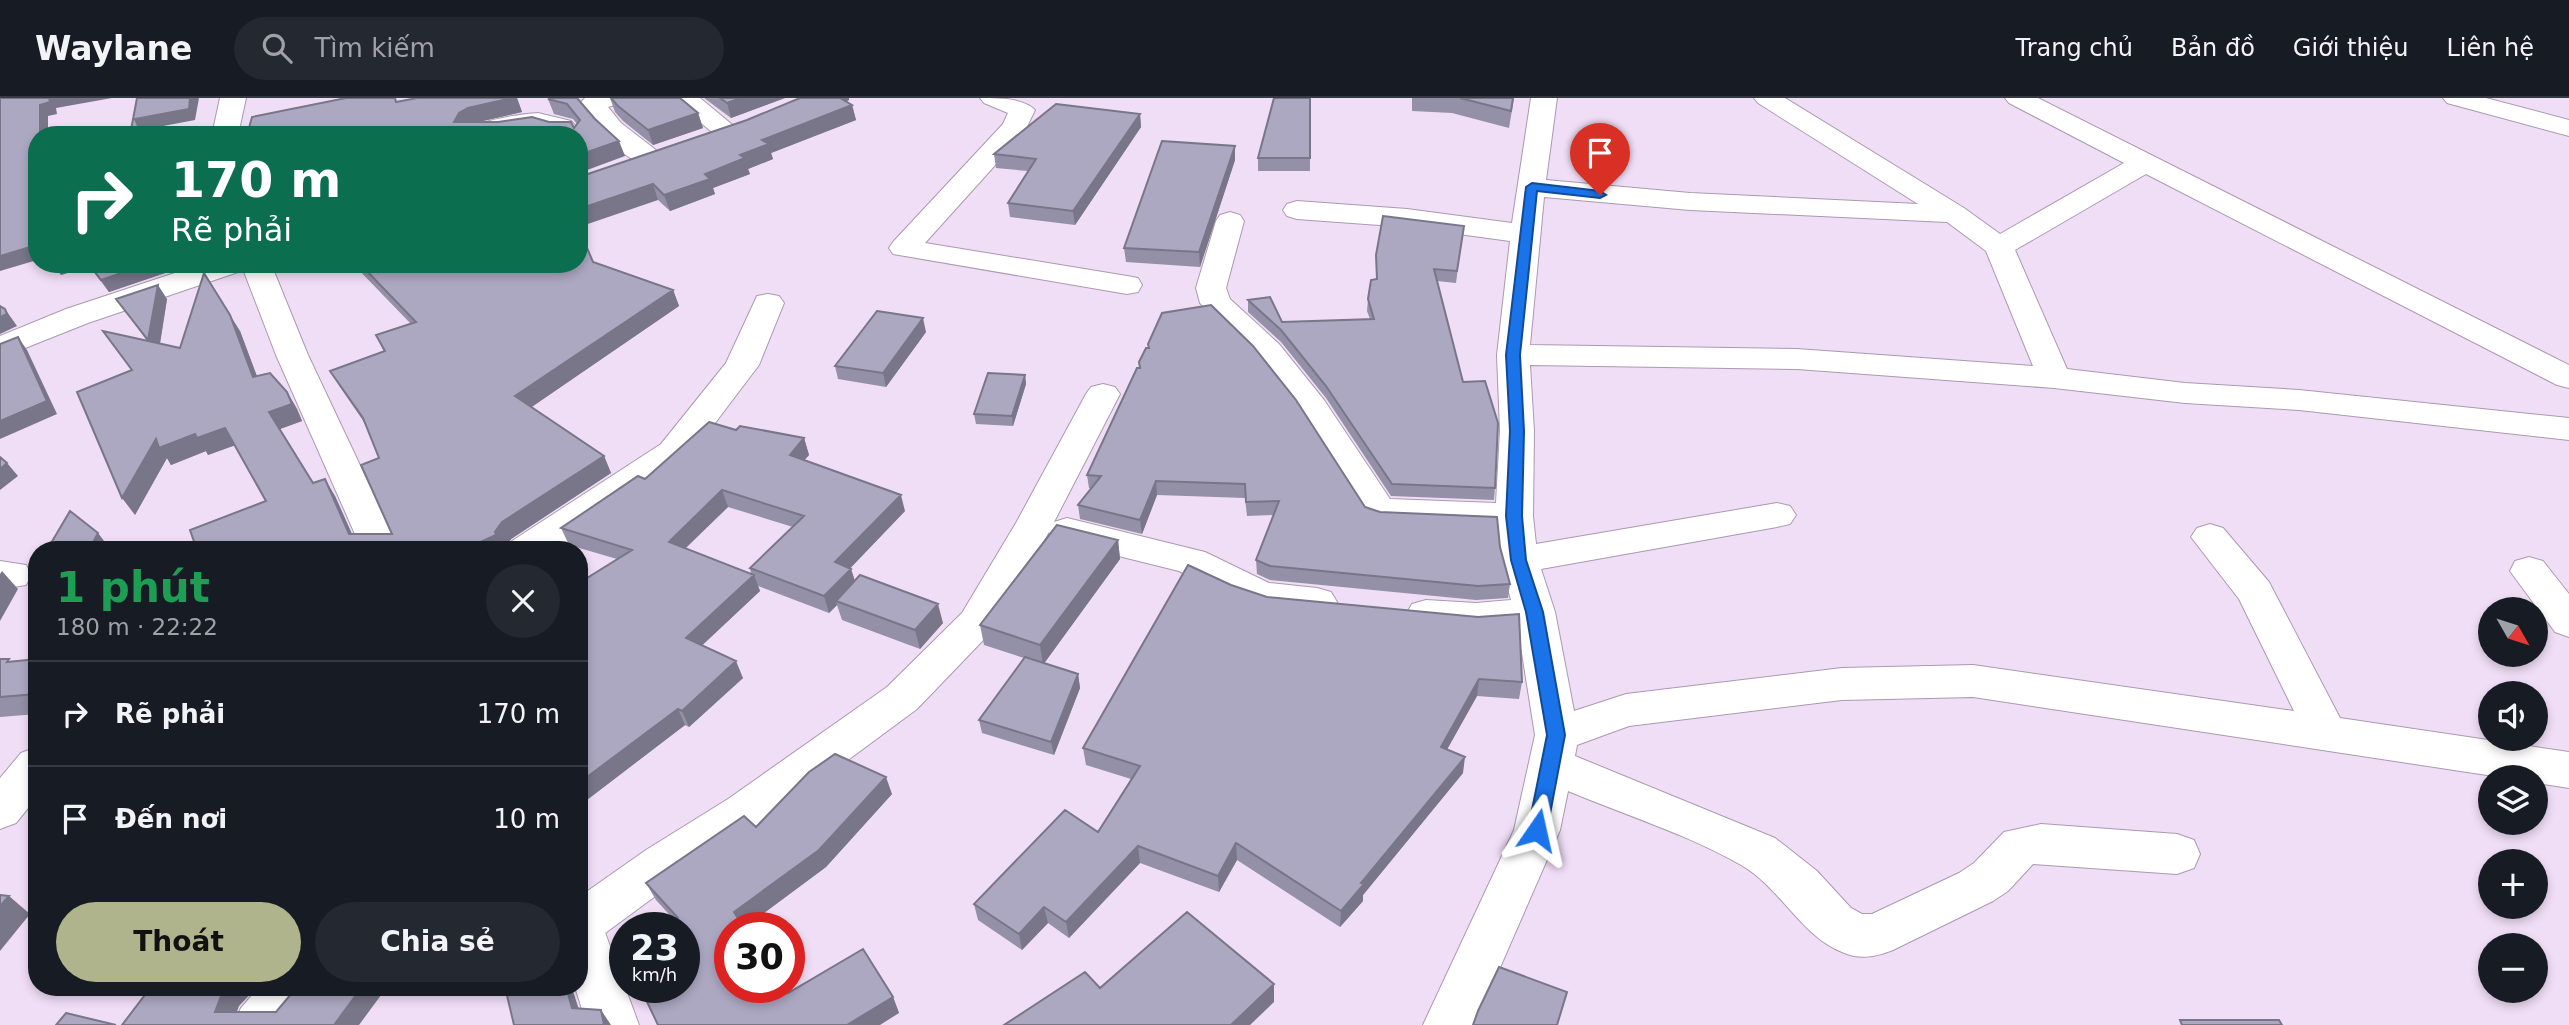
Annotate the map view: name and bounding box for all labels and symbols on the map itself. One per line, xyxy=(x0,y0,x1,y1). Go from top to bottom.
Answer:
pin xyxy=(1570,123,1630,195)
north arrow xyxy=(2478,597,2548,667)
position arrow xyxy=(1500,793,1574,867)
speed limit sign: 30 xyxy=(714,912,805,1003)

